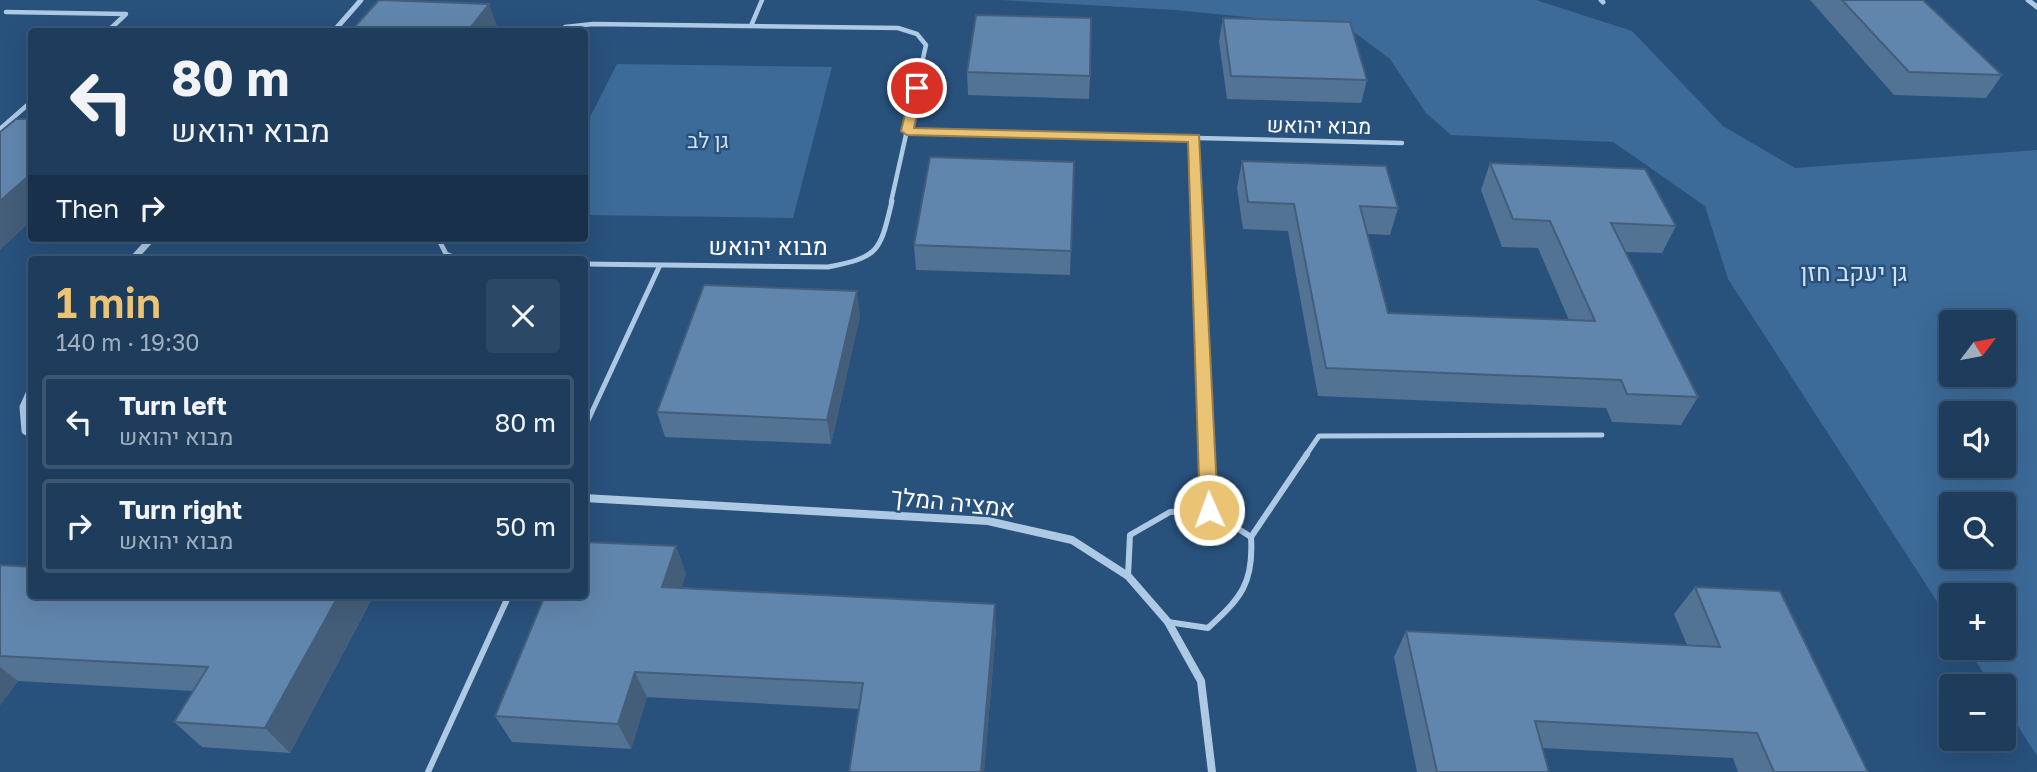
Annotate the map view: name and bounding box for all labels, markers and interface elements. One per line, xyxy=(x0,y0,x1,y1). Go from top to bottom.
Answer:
text: 80 m xyxy=(171,48,289,107)
icon: left xyxy=(56,56,147,147)
pin xyxy=(887,58,947,118)
icon: arrive xyxy=(898,69,936,107)
text: מבוא יהואש xyxy=(171,111,330,149)
street label: מבוא יהואש xyxy=(1267,111,1371,139)
park label: גן לב xyxy=(687,127,729,153)
icon: right xyxy=(133,189,171,227)
text: Then xyxy=(56,193,119,224)
street label: מבוא יהואש xyxy=(708,231,828,260)
park label: גן יעקב חזן xyxy=(1801,257,1907,286)
text: 1 min xyxy=(56,277,161,327)
button: close xyxy=(486,279,560,353)
north arrow xyxy=(1939,310,2016,387)
map controls xyxy=(1939,310,2016,751)
text: 140 m · 19:30 xyxy=(56,328,200,356)
text: Turn left xyxy=(119,390,227,421)
button: sound xyxy=(1939,401,2016,478)
icon: left xyxy=(60,403,98,441)
text: 80 m xyxy=(495,407,556,438)
text: מבוא יהואש xyxy=(119,422,233,450)
position arrow xyxy=(1172,473,1246,547)
street label: אמציה המלך xyxy=(890,481,1017,522)
button: search xyxy=(1939,492,2016,569)
text: Turn right xyxy=(119,494,242,525)
icon: right xyxy=(60,507,98,545)
text: 50 m xyxy=(495,511,556,542)
text: מבוא יהואש xyxy=(119,526,233,554)
button: + xyxy=(1939,583,2016,660)
button: − xyxy=(1939,674,2016,751)

